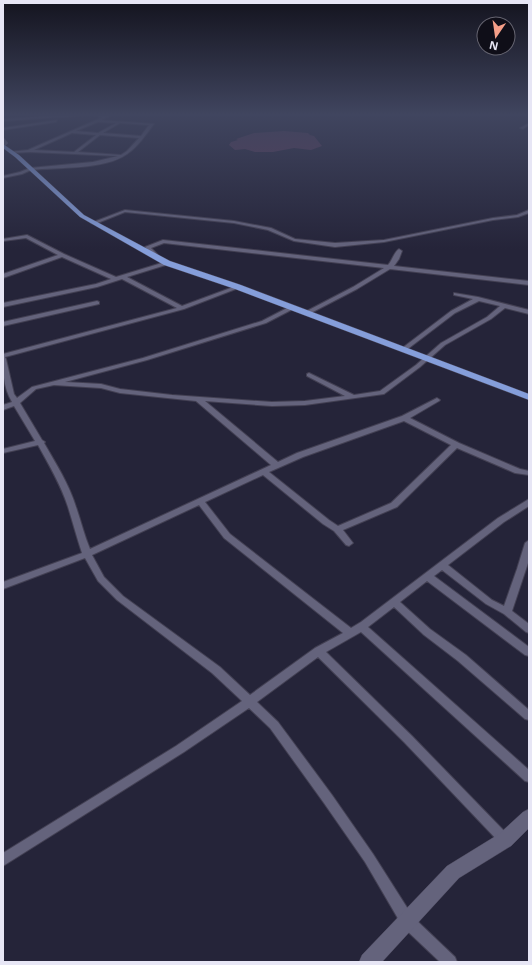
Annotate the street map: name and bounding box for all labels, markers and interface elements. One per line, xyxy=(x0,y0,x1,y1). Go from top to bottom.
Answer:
north arrow xyxy=(476,16,516,56)
text: N xyxy=(488,38,500,55)

